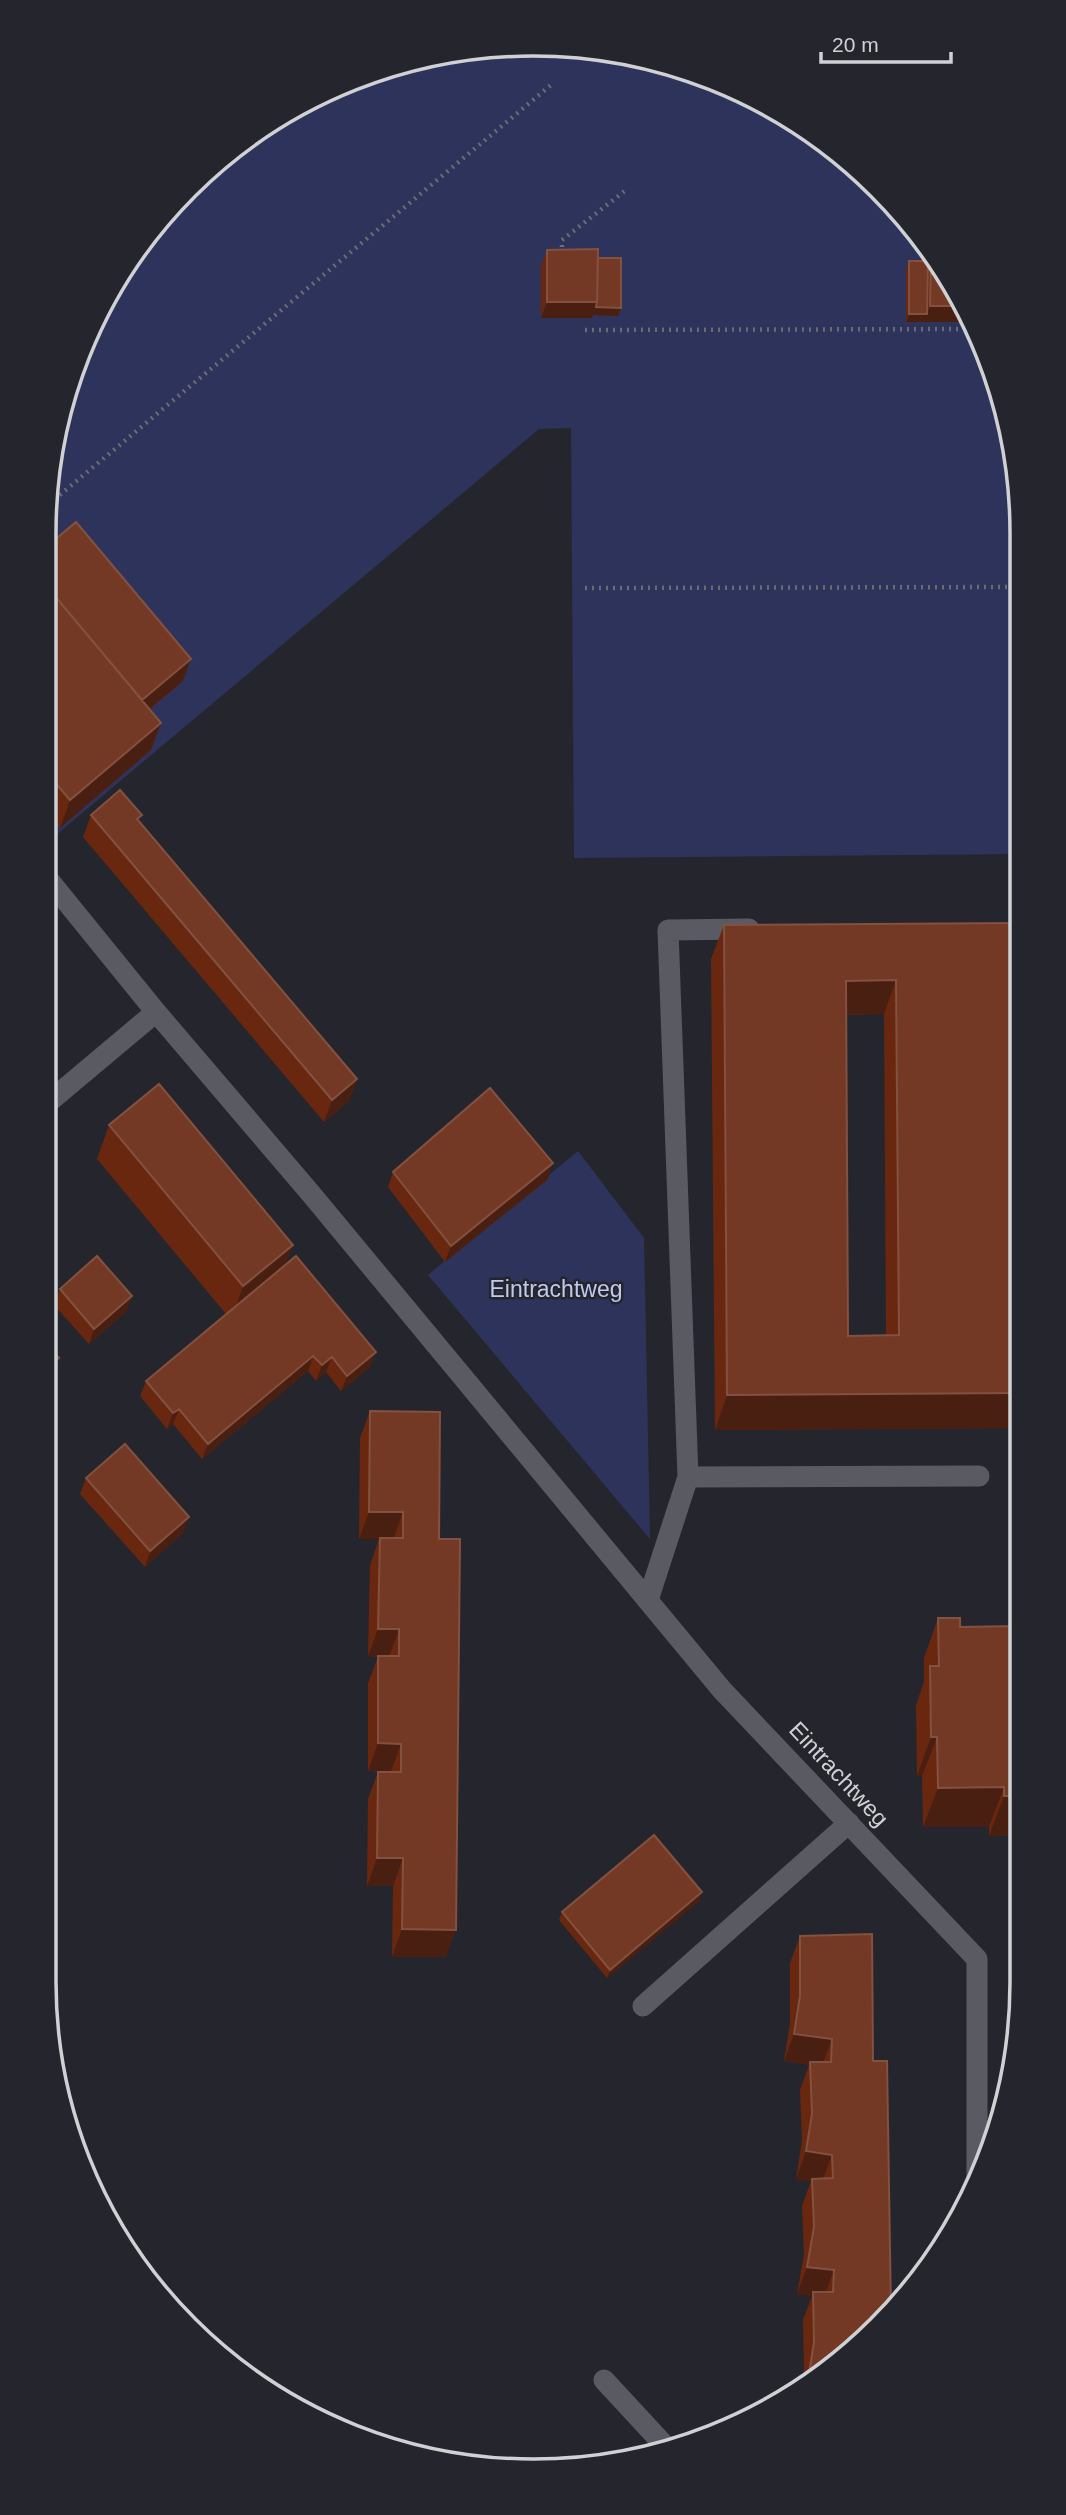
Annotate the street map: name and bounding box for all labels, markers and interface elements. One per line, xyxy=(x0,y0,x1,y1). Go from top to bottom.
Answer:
scale bar xyxy=(821,21,950,65)
text: 20 m xyxy=(832,33,879,56)
park label: Eintrachtweg xyxy=(490,1276,622,1302)
street label: Eintrachtweg xyxy=(784,1717,894,1831)

